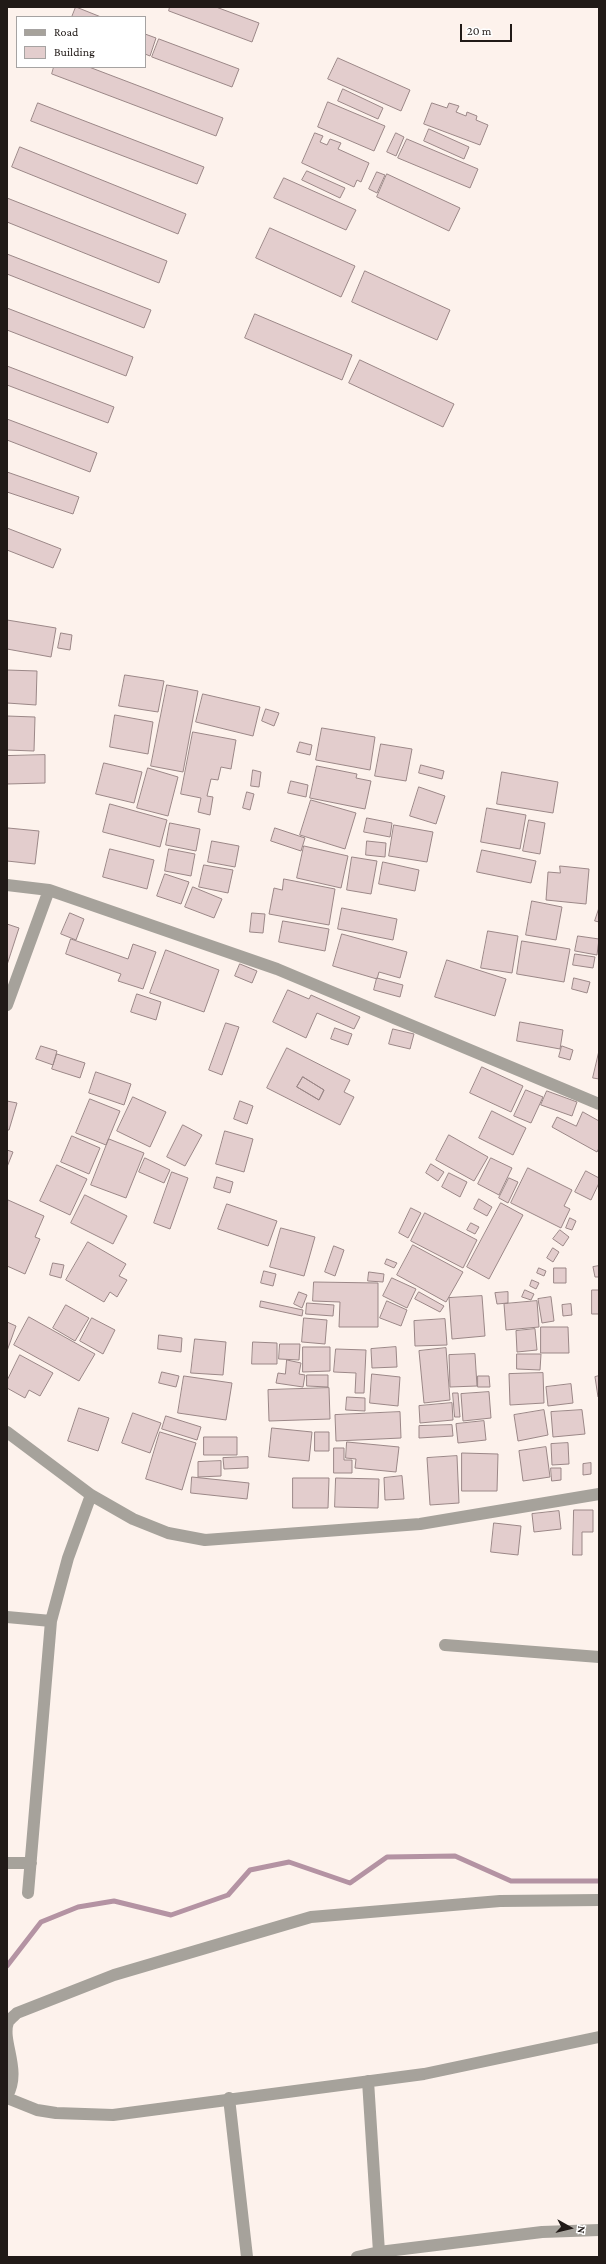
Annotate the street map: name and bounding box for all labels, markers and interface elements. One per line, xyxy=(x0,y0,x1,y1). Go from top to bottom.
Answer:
legend xyxy=(16,16,146,68)
scale bar xyxy=(462,16,514,42)
text: 20 m xyxy=(467,24,491,38)
text: Road xyxy=(54,25,78,39)
text: Building xyxy=(54,45,95,59)
north arrow xyxy=(550,2208,590,2248)
text: N xyxy=(575,2225,588,2234)

